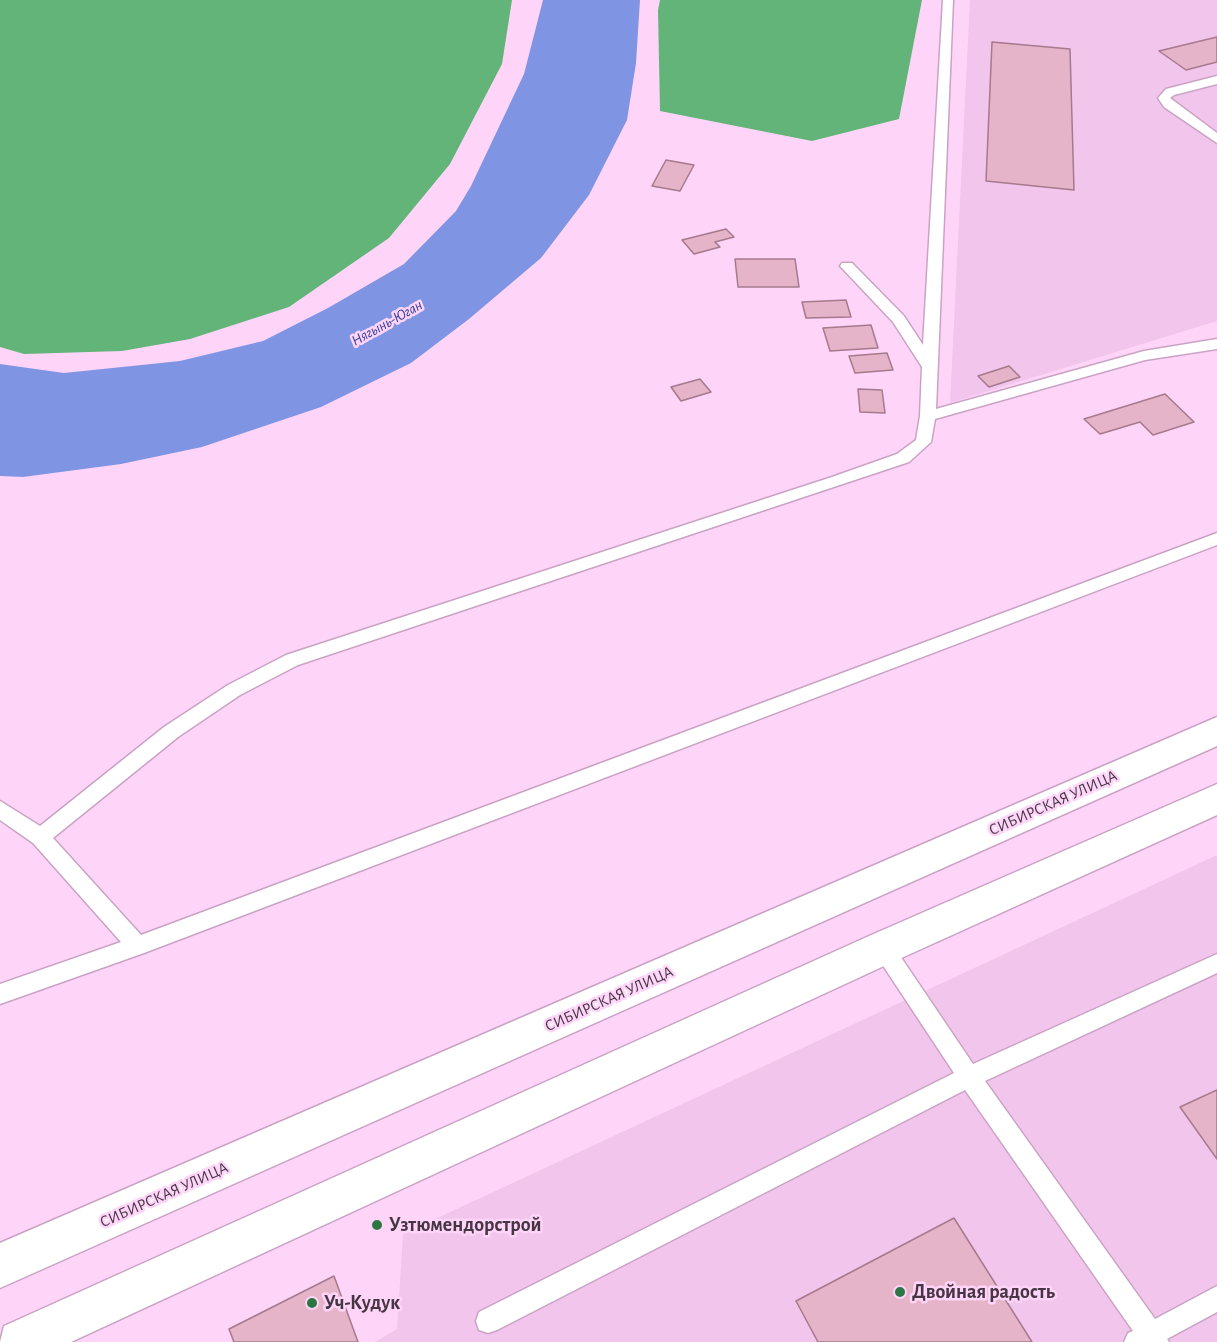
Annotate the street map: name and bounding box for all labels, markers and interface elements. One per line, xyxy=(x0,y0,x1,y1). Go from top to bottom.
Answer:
water label: Нягынь-Юган xyxy=(348,296,426,350)
street label: СИБИРСКАЯ УЛИЦА xyxy=(986,766,1120,840)
street label: СИБИРСКАЯ УЛИЦА xyxy=(542,962,676,1036)
street label: СИБИРСКАЯ УЛИЦА xyxy=(97,1158,231,1232)
place label: Узтюмендорстрой xyxy=(389,1213,541,1237)
marker: Узтюмендорстрой xyxy=(370,1218,384,1232)
place label: Двойная радость xyxy=(912,1280,1055,1304)
marker: Двойная радость xyxy=(893,1285,907,1299)
place label: Уч-Кудук xyxy=(324,1291,400,1315)
marker: Уч-Кудук xyxy=(305,1296,319,1310)

